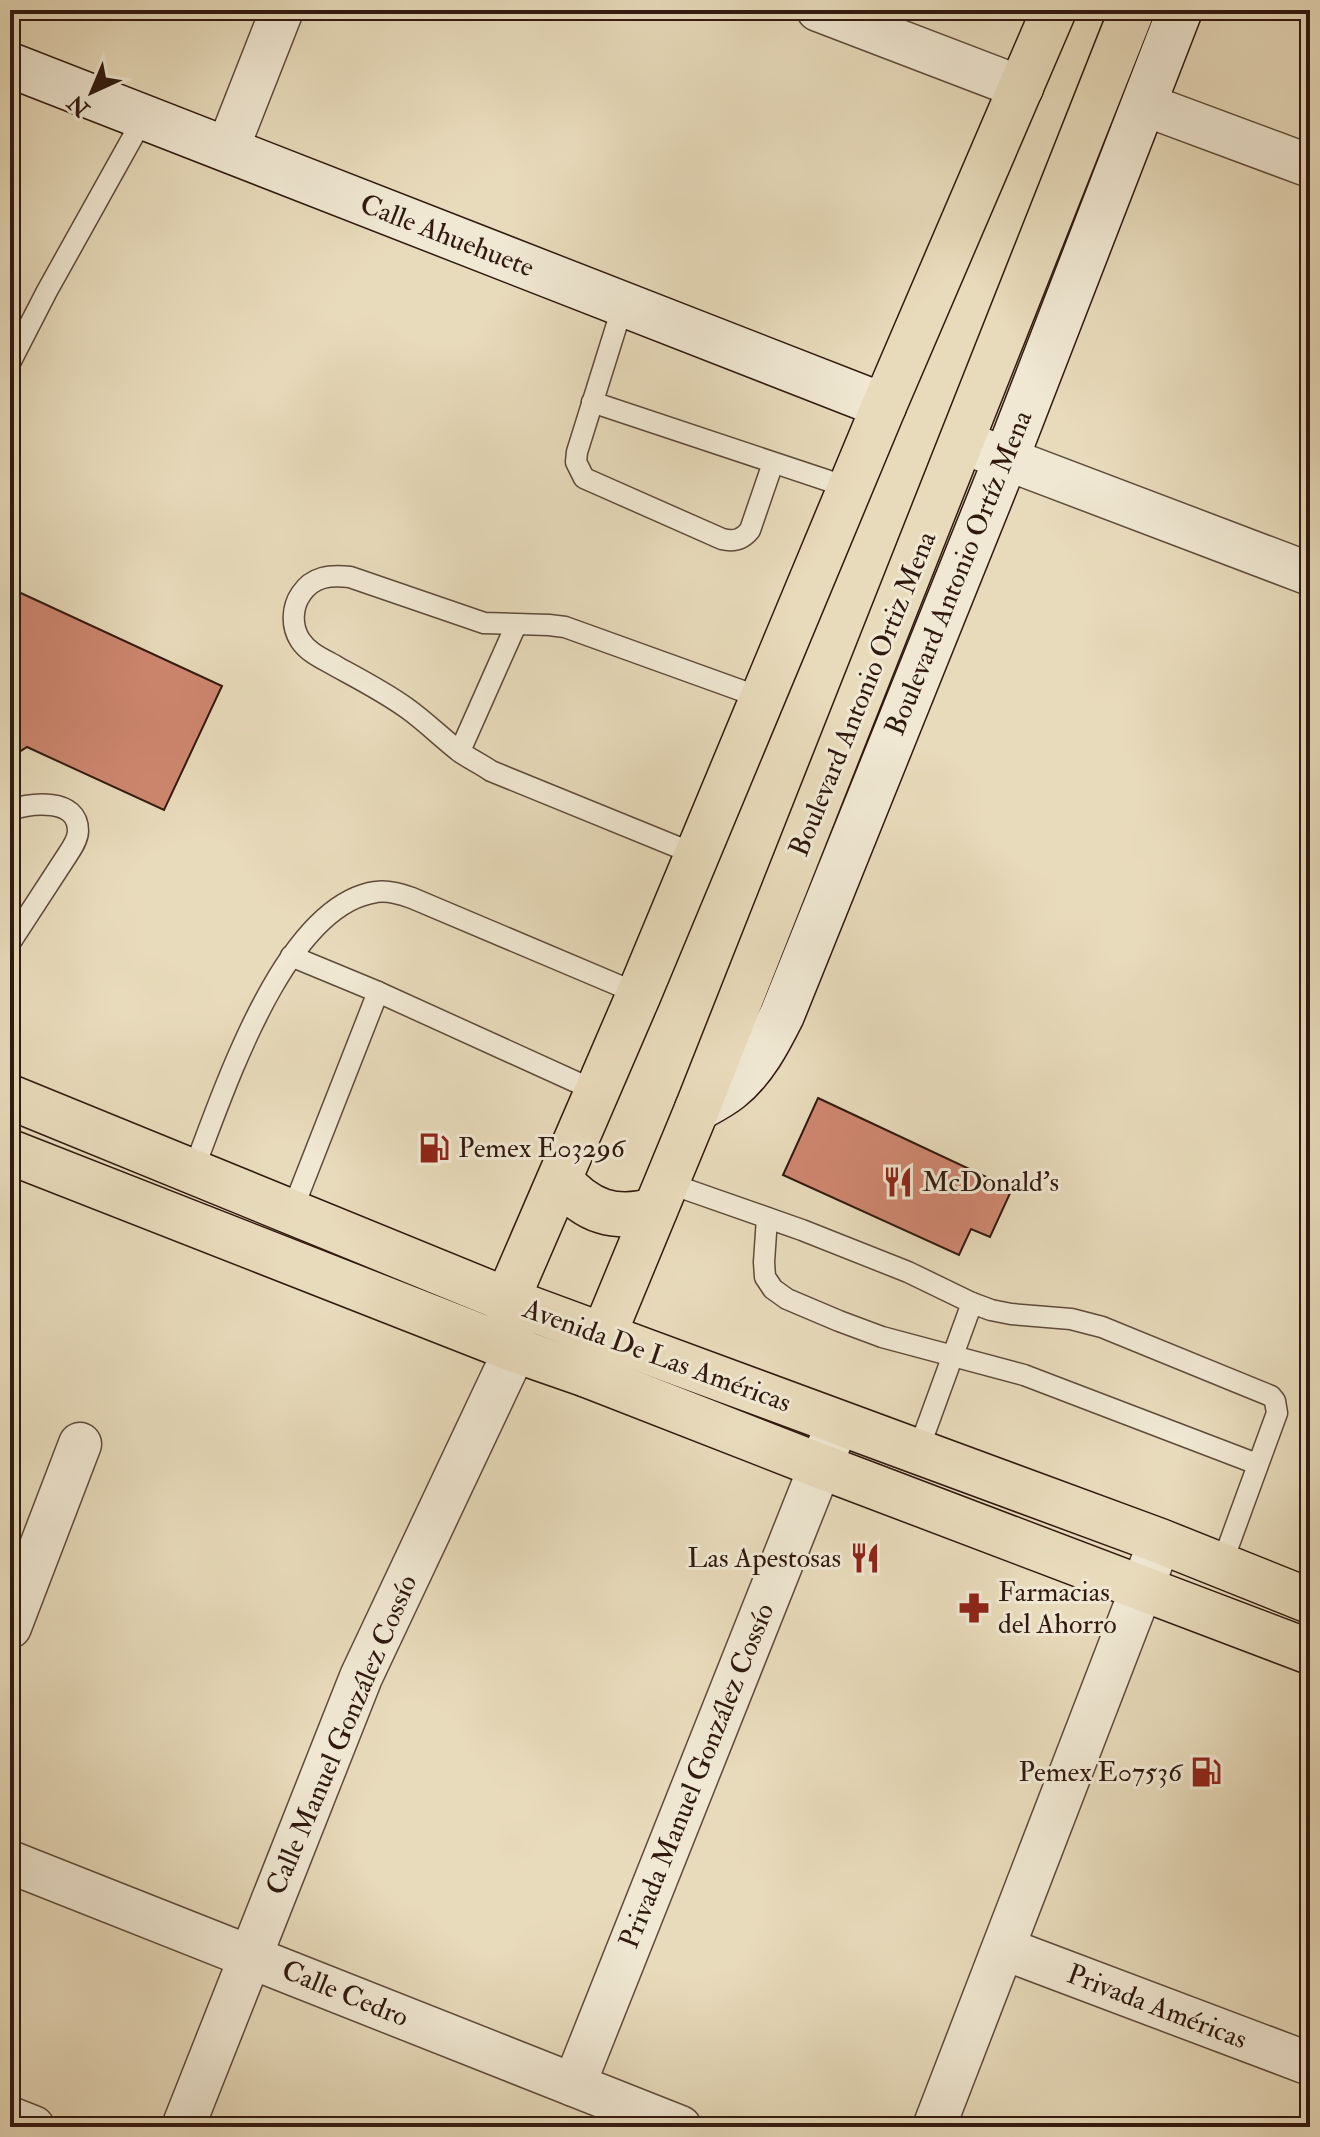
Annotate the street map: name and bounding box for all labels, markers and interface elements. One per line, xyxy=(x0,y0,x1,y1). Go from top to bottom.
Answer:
north arrow xyxy=(52,52,132,132)
text: N xyxy=(62,89,96,123)
street label: Calle Ahuehuete xyxy=(355,187,539,285)
street label: Boulevard Antonio Ortíz Mena xyxy=(878,405,1041,741)
street label: Boulevard Antonio Ortiz Mena xyxy=(782,526,945,862)
fuel station icon: Pemex E03296 xyxy=(417,1131,451,1165)
place label: Pemex E03296 xyxy=(458,1131,627,1166)
restaurant icon: McDonald's xyxy=(881,1165,915,1199)
place label: McDonald's xyxy=(922,1165,1059,1200)
street label: Avenida De Las Américas xyxy=(517,1291,796,1421)
place label: Las Apestosas xyxy=(687,1541,841,1576)
restaurant icon: Las Apestosas xyxy=(848,1541,882,1575)
street label: Calle Manuel González Cossío xyxy=(259,1570,425,1900)
place label: Farmacias del Ahorro xyxy=(998,1575,1117,1642)
pharmacy icon: Farmacias del Ahorro xyxy=(957,1591,991,1625)
street label: Privada Manuel González Cossío xyxy=(612,1598,782,1954)
place label: Pemex E07536 xyxy=(1018,1755,1184,1790)
fuel station icon: Pemex E07536 xyxy=(1189,1755,1223,1789)
street label: Calle Cedro xyxy=(277,1953,413,2035)
street label: Privada Américas xyxy=(1062,1957,1252,2057)

